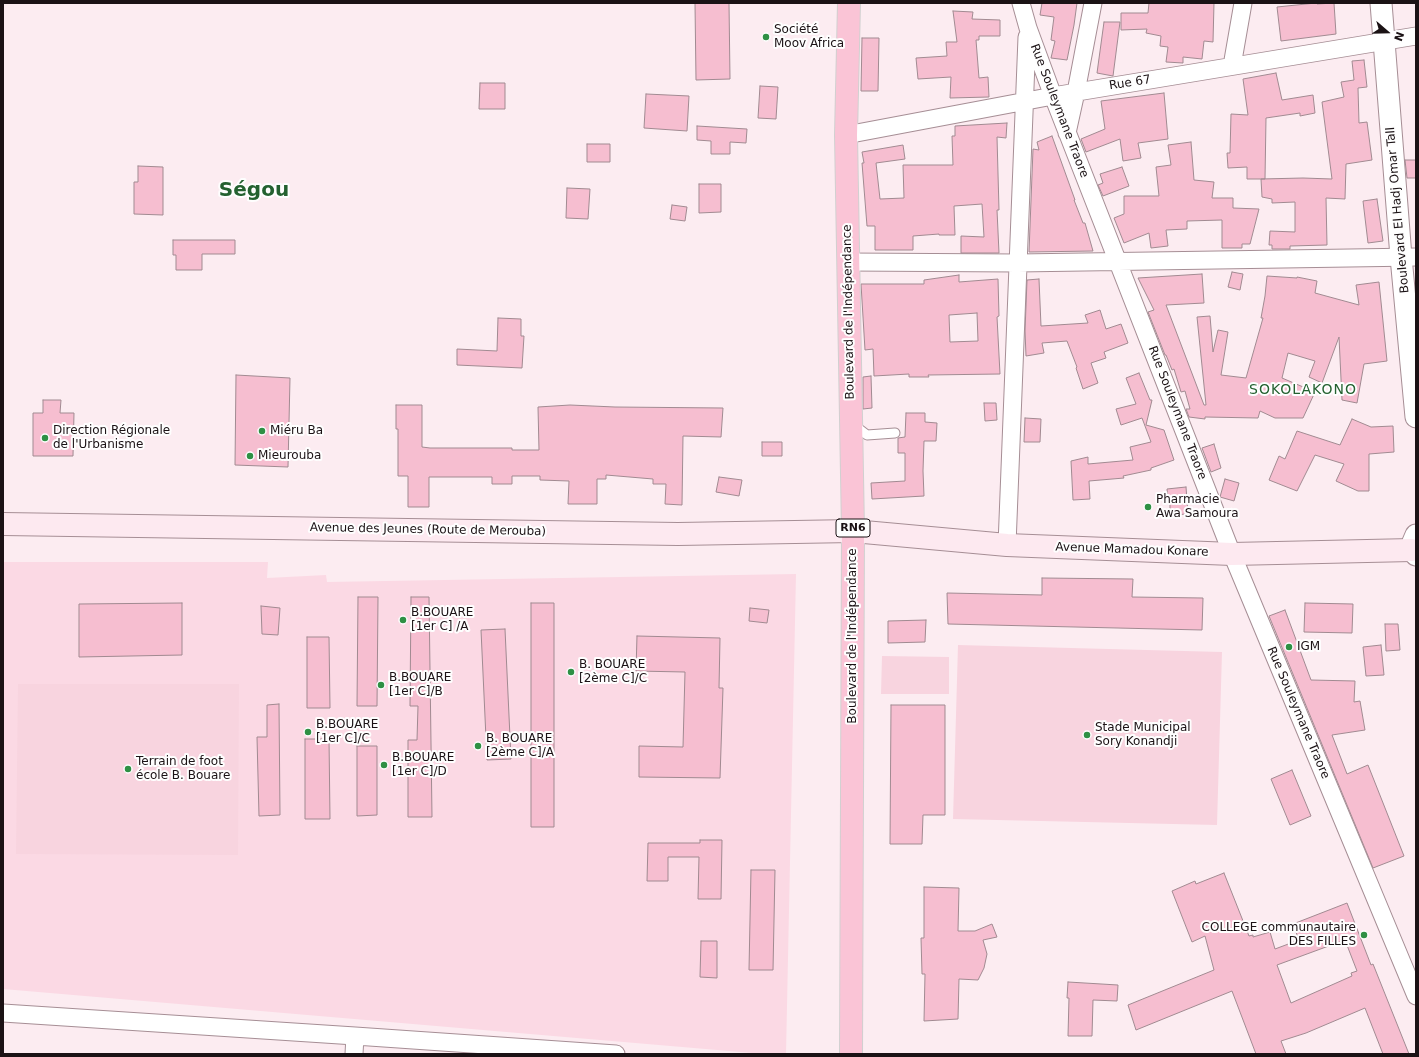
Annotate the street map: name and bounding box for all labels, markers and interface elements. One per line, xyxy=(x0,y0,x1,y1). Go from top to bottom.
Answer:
north arrow xyxy=(1367,12,1407,52)
place label: Société Moov Africa xyxy=(774,23,844,51)
text: N xyxy=(1391,30,1406,43)
marker: Société Moov Africa xyxy=(761,32,771,42)
street label: Rue Souleymane Traore xyxy=(1027,42,1091,180)
street label: Rue 67 xyxy=(1108,73,1152,93)
street label: Boulevard El Hadj Omar Tall xyxy=(1384,126,1412,294)
district label: Ségou xyxy=(219,179,289,203)
street label: Boulevard de l'Indépendance xyxy=(840,224,858,400)
street label: Rue Souleymane Traore xyxy=(1145,344,1209,482)
district label: SOKOLAKONO xyxy=(1249,382,1357,398)
place label: Direction Régionale de l'Urbanisme xyxy=(53,424,170,452)
place label: Miéru Ba xyxy=(270,424,323,438)
marker: Miéru Ba xyxy=(257,426,267,436)
marker: Direction Régionale de l'Urbanisme xyxy=(40,433,50,443)
place label: Mieurouba xyxy=(258,449,321,463)
marker: Mieurouba xyxy=(245,451,255,461)
place label: Pharmacie Awa Samoura xyxy=(1156,493,1239,521)
marker: Pharmacie Awa Samoura xyxy=(1143,502,1153,512)
road number: RN6 xyxy=(836,519,870,537)
street label: Avenue des Jeunes (Route de Merouba) xyxy=(310,521,546,539)
street label: Avenue Mamadou Konare xyxy=(1055,540,1209,560)
street label: Boulevard de l'Indépendance xyxy=(846,548,860,724)
place label: B.BOUARE [1er C] /A xyxy=(411,606,473,634)
marker: B.BOUARE [1er C] /A xyxy=(398,615,408,625)
place label: IGM xyxy=(1297,640,1320,654)
marker: IGM xyxy=(1284,642,1294,652)
street label: Rue Souleymane Traore xyxy=(1264,645,1332,781)
place label: B. BOUARE [2ème C]/C xyxy=(579,658,647,686)
marker: B. BOUARE [2ème C]/C xyxy=(566,667,576,677)
place label: B.BOUARE [1er C]/B xyxy=(389,671,451,699)
marker: B.BOUARE [1er C]/B xyxy=(376,680,386,690)
place label: B.BOUARE [1er C]/C xyxy=(316,718,378,746)
place label: Stade Municipal Sory Konandji xyxy=(1095,721,1191,749)
marker: B.BOUARE [1er C]/C xyxy=(303,727,313,737)
marker: Stade Municipal Sory Konandji xyxy=(1082,730,1092,740)
place label: B. BOUARE [2ème C]/A xyxy=(486,732,554,760)
marker: B. BOUARE [2ème C]/A xyxy=(473,741,483,751)
place label: B.BOUARE [1er C]/D xyxy=(392,751,454,779)
place label: Terrain de foot école B. Bouare xyxy=(136,755,230,783)
marker: B.BOUARE [1er C]/D xyxy=(379,760,389,770)
marker: Terrain de foot école B. Bouare xyxy=(123,764,133,774)
place label: COLLEGE communautaire DES FILLES xyxy=(1202,921,1356,949)
marker: COLLEGE communautaire DES FILLES xyxy=(1359,930,1369,940)

